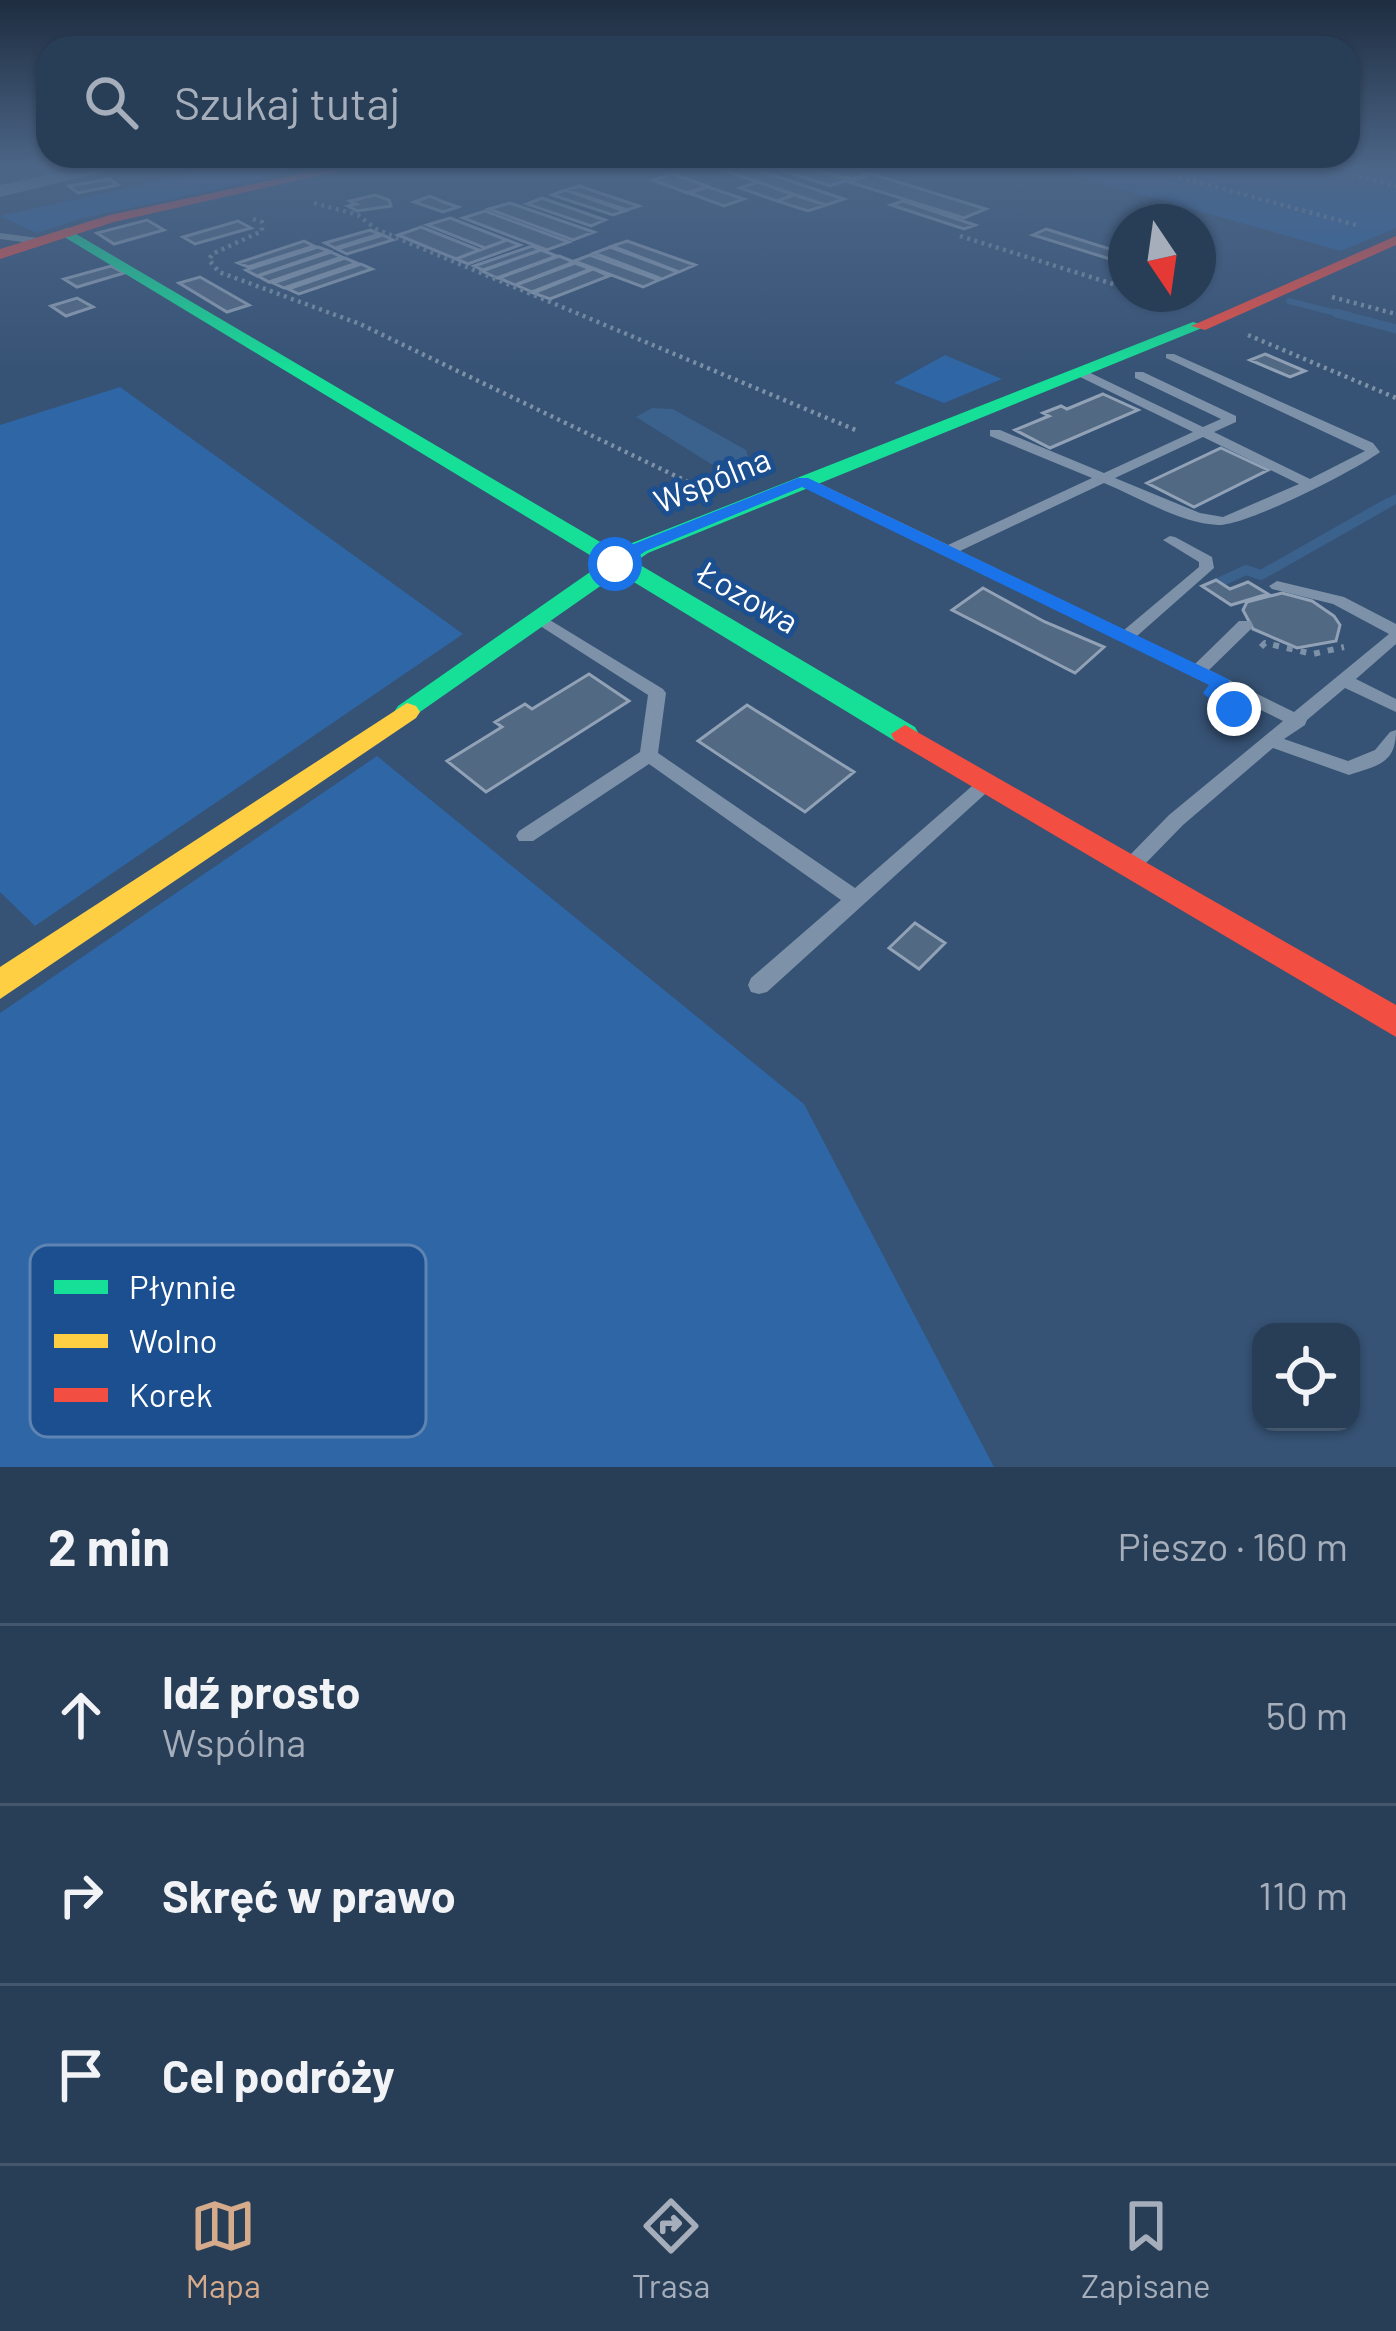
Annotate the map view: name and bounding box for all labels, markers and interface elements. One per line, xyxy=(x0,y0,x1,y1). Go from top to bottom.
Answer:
search box xyxy=(36,36,1360,168)
icon: search xyxy=(78,69,144,135)
text: Szukaj tutaj xyxy=(174,75,401,129)
north arrow xyxy=(1108,204,1216,312)
street label: Wspólna xyxy=(648,438,776,520)
route start xyxy=(588,537,642,591)
street label: Łozowa xyxy=(690,551,806,641)
route end xyxy=(1207,682,1261,736)
legend xyxy=(30,1245,426,1437)
text: Płynnie xyxy=(129,1266,237,1306)
text: Wolno xyxy=(129,1320,217,1360)
map controls xyxy=(1252,1323,1360,1431)
button: locate xyxy=(1252,1323,1360,1431)
text: Korek xyxy=(129,1374,213,1414)
text: 2 min xyxy=(48,1515,170,1576)
text: Pieszo · 160 m xyxy=(1118,1522,1348,1569)
text: Idź prosto xyxy=(162,1664,361,1718)
icon: ahead xyxy=(48,1682,114,1748)
text: 50 m xyxy=(1266,1691,1348,1738)
text: Wspólna xyxy=(162,1718,306,1765)
icon: right xyxy=(48,1862,114,1928)
text: Skręć w prawo xyxy=(162,1868,456,1922)
text: 110 m xyxy=(1258,1871,1348,1918)
icon: arrive xyxy=(48,2042,114,2108)
text: Cel podróży xyxy=(162,2048,395,2102)
tab: Mapa xyxy=(185,2193,261,2305)
tab: Trasa xyxy=(632,2193,710,2305)
tab: Zapisane xyxy=(1081,2193,1211,2305)

